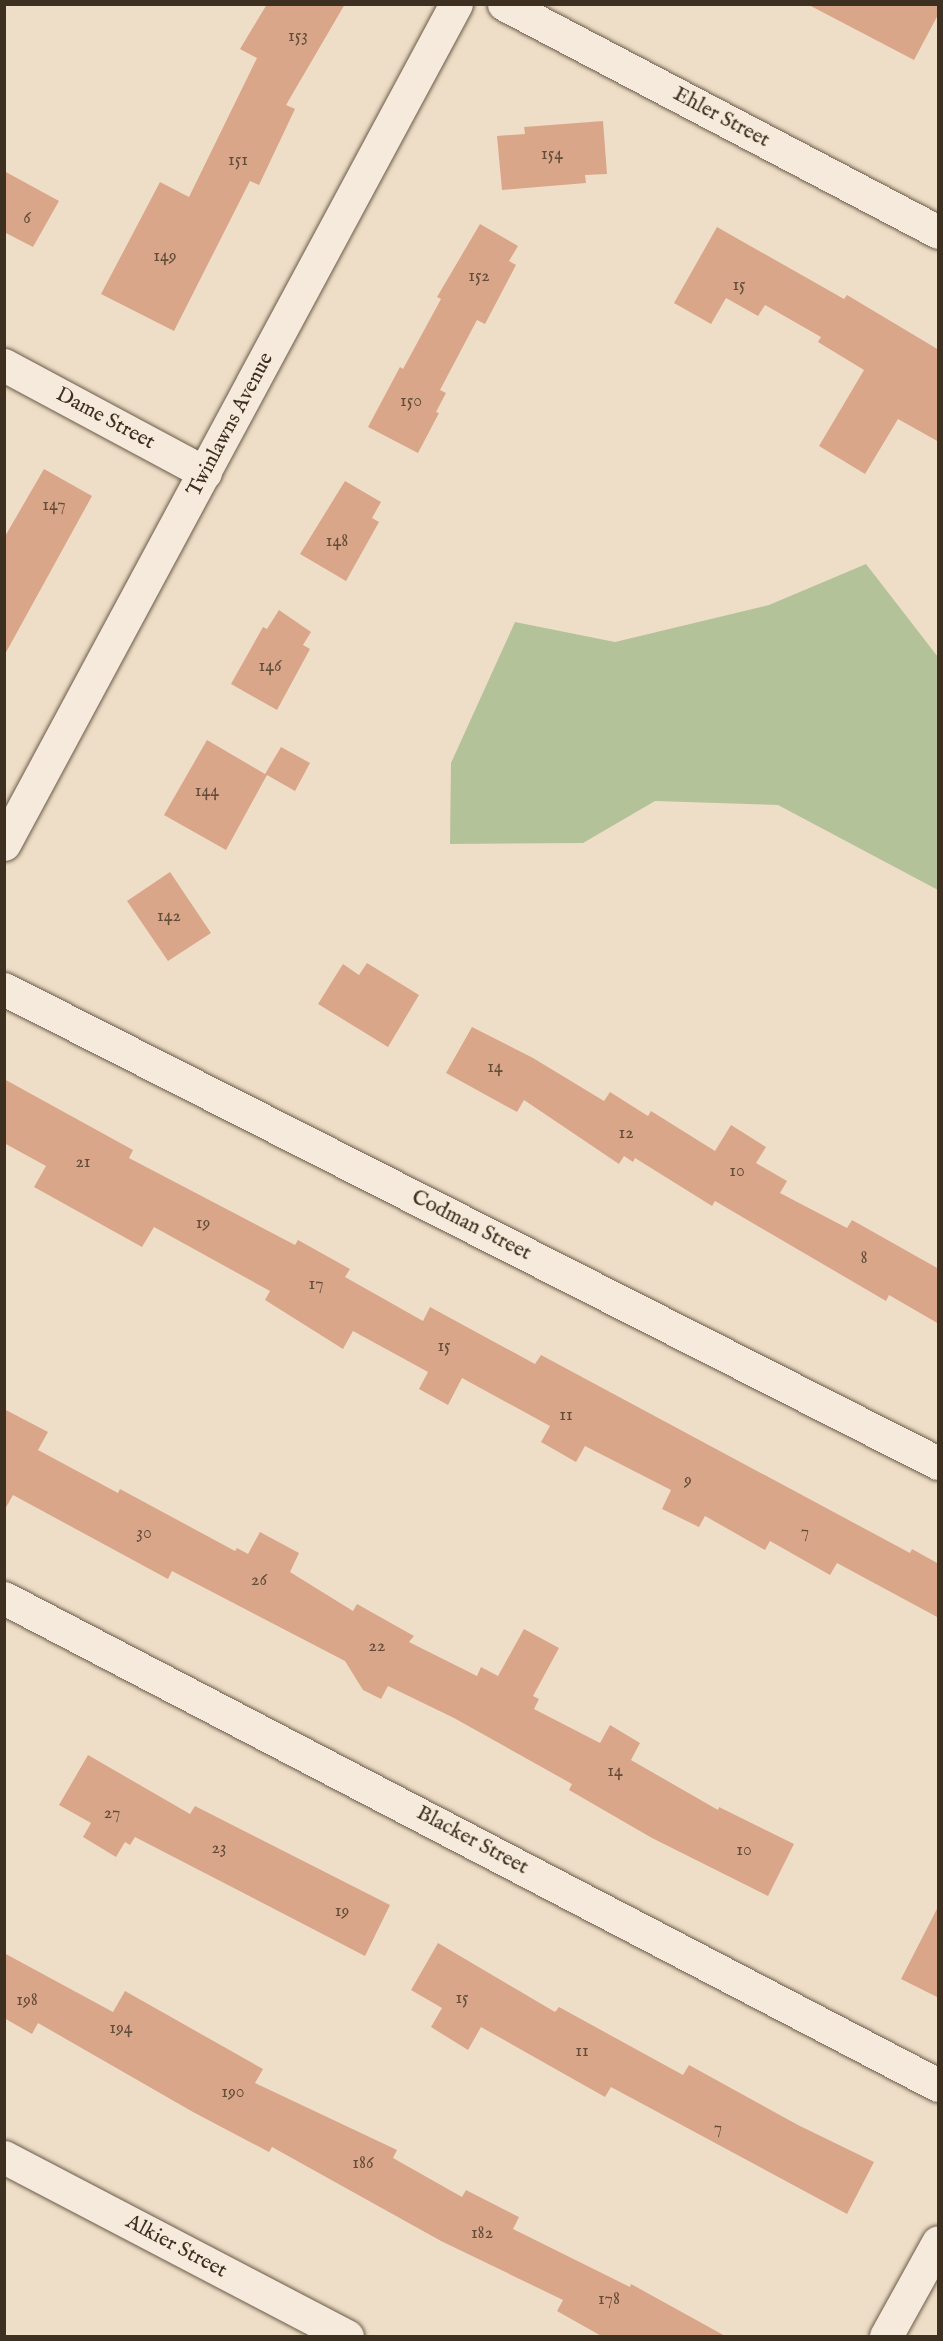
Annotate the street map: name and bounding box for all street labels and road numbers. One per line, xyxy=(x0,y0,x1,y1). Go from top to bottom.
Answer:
street label: Ehler Street xyxy=(669,82,773,154)
street label: Twinlawns Avenue xyxy=(182,349,280,501)
street label: Dame Street xyxy=(51,382,159,456)
street label: Codman Street xyxy=(407,1185,535,1267)
street label: Blacker Street xyxy=(412,1801,532,1881)
street label: Alkier Street xyxy=(121,2210,231,2284)

